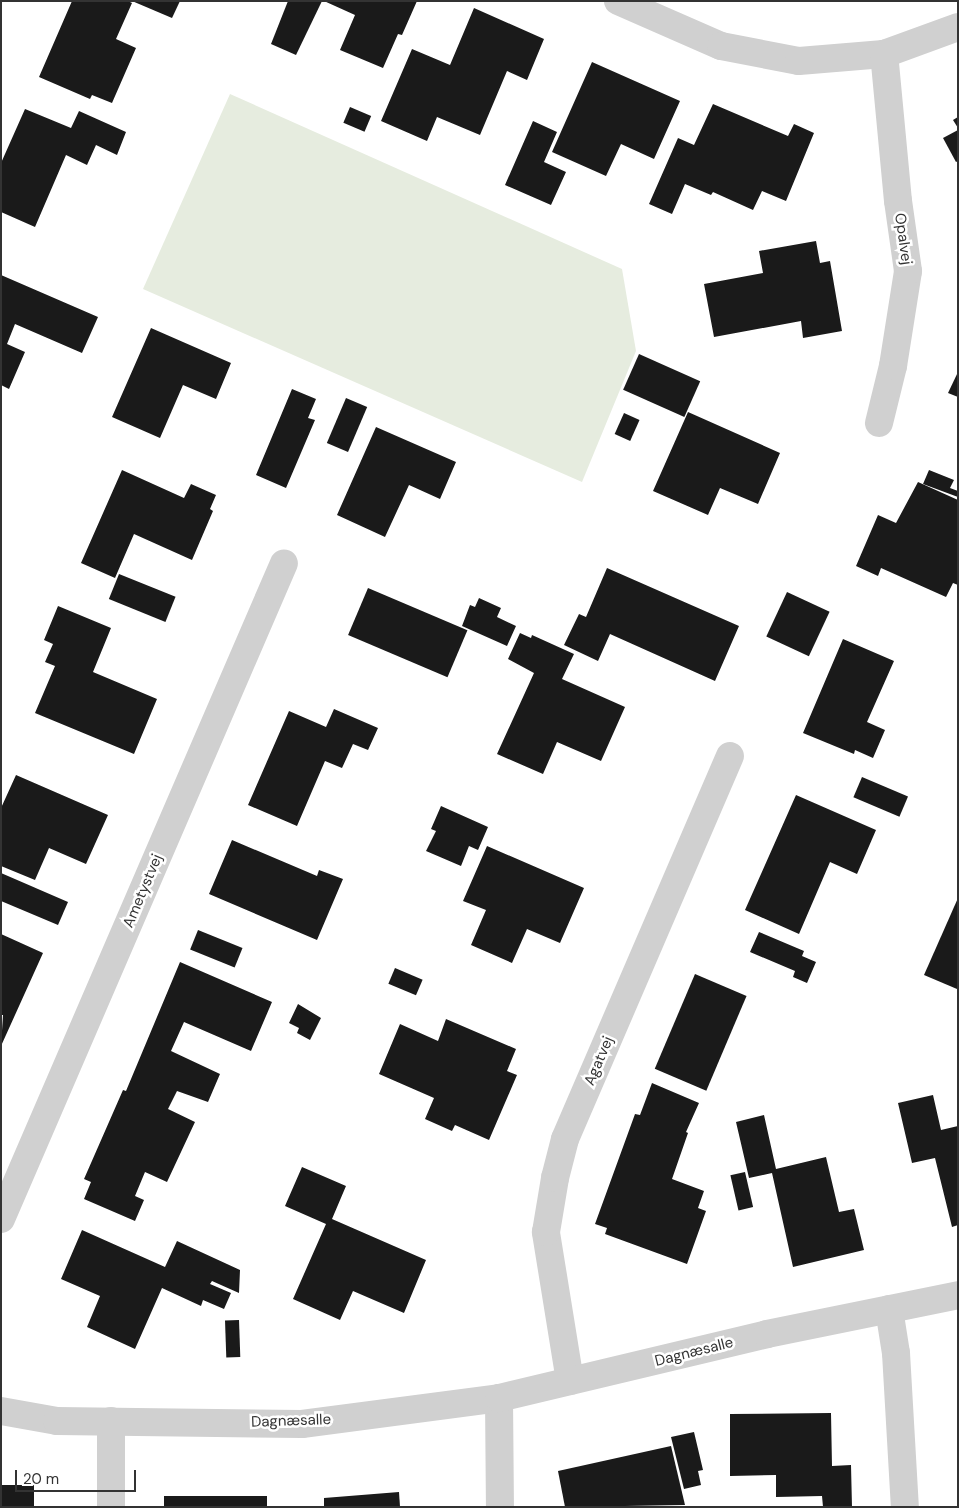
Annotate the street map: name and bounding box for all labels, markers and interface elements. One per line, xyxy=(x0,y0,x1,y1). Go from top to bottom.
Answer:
street label: Opalvej xyxy=(890,212,916,266)
street label: Ametystvej xyxy=(119,852,167,930)
street label: Agatvej xyxy=(581,1034,617,1088)
street label: Dagnæsalle xyxy=(653,1334,735,1370)
street label: Dagnæsalle xyxy=(251,1411,331,1431)
scale bar xyxy=(18,1460,139,1492)
text: 20 m xyxy=(23,1469,59,1489)

